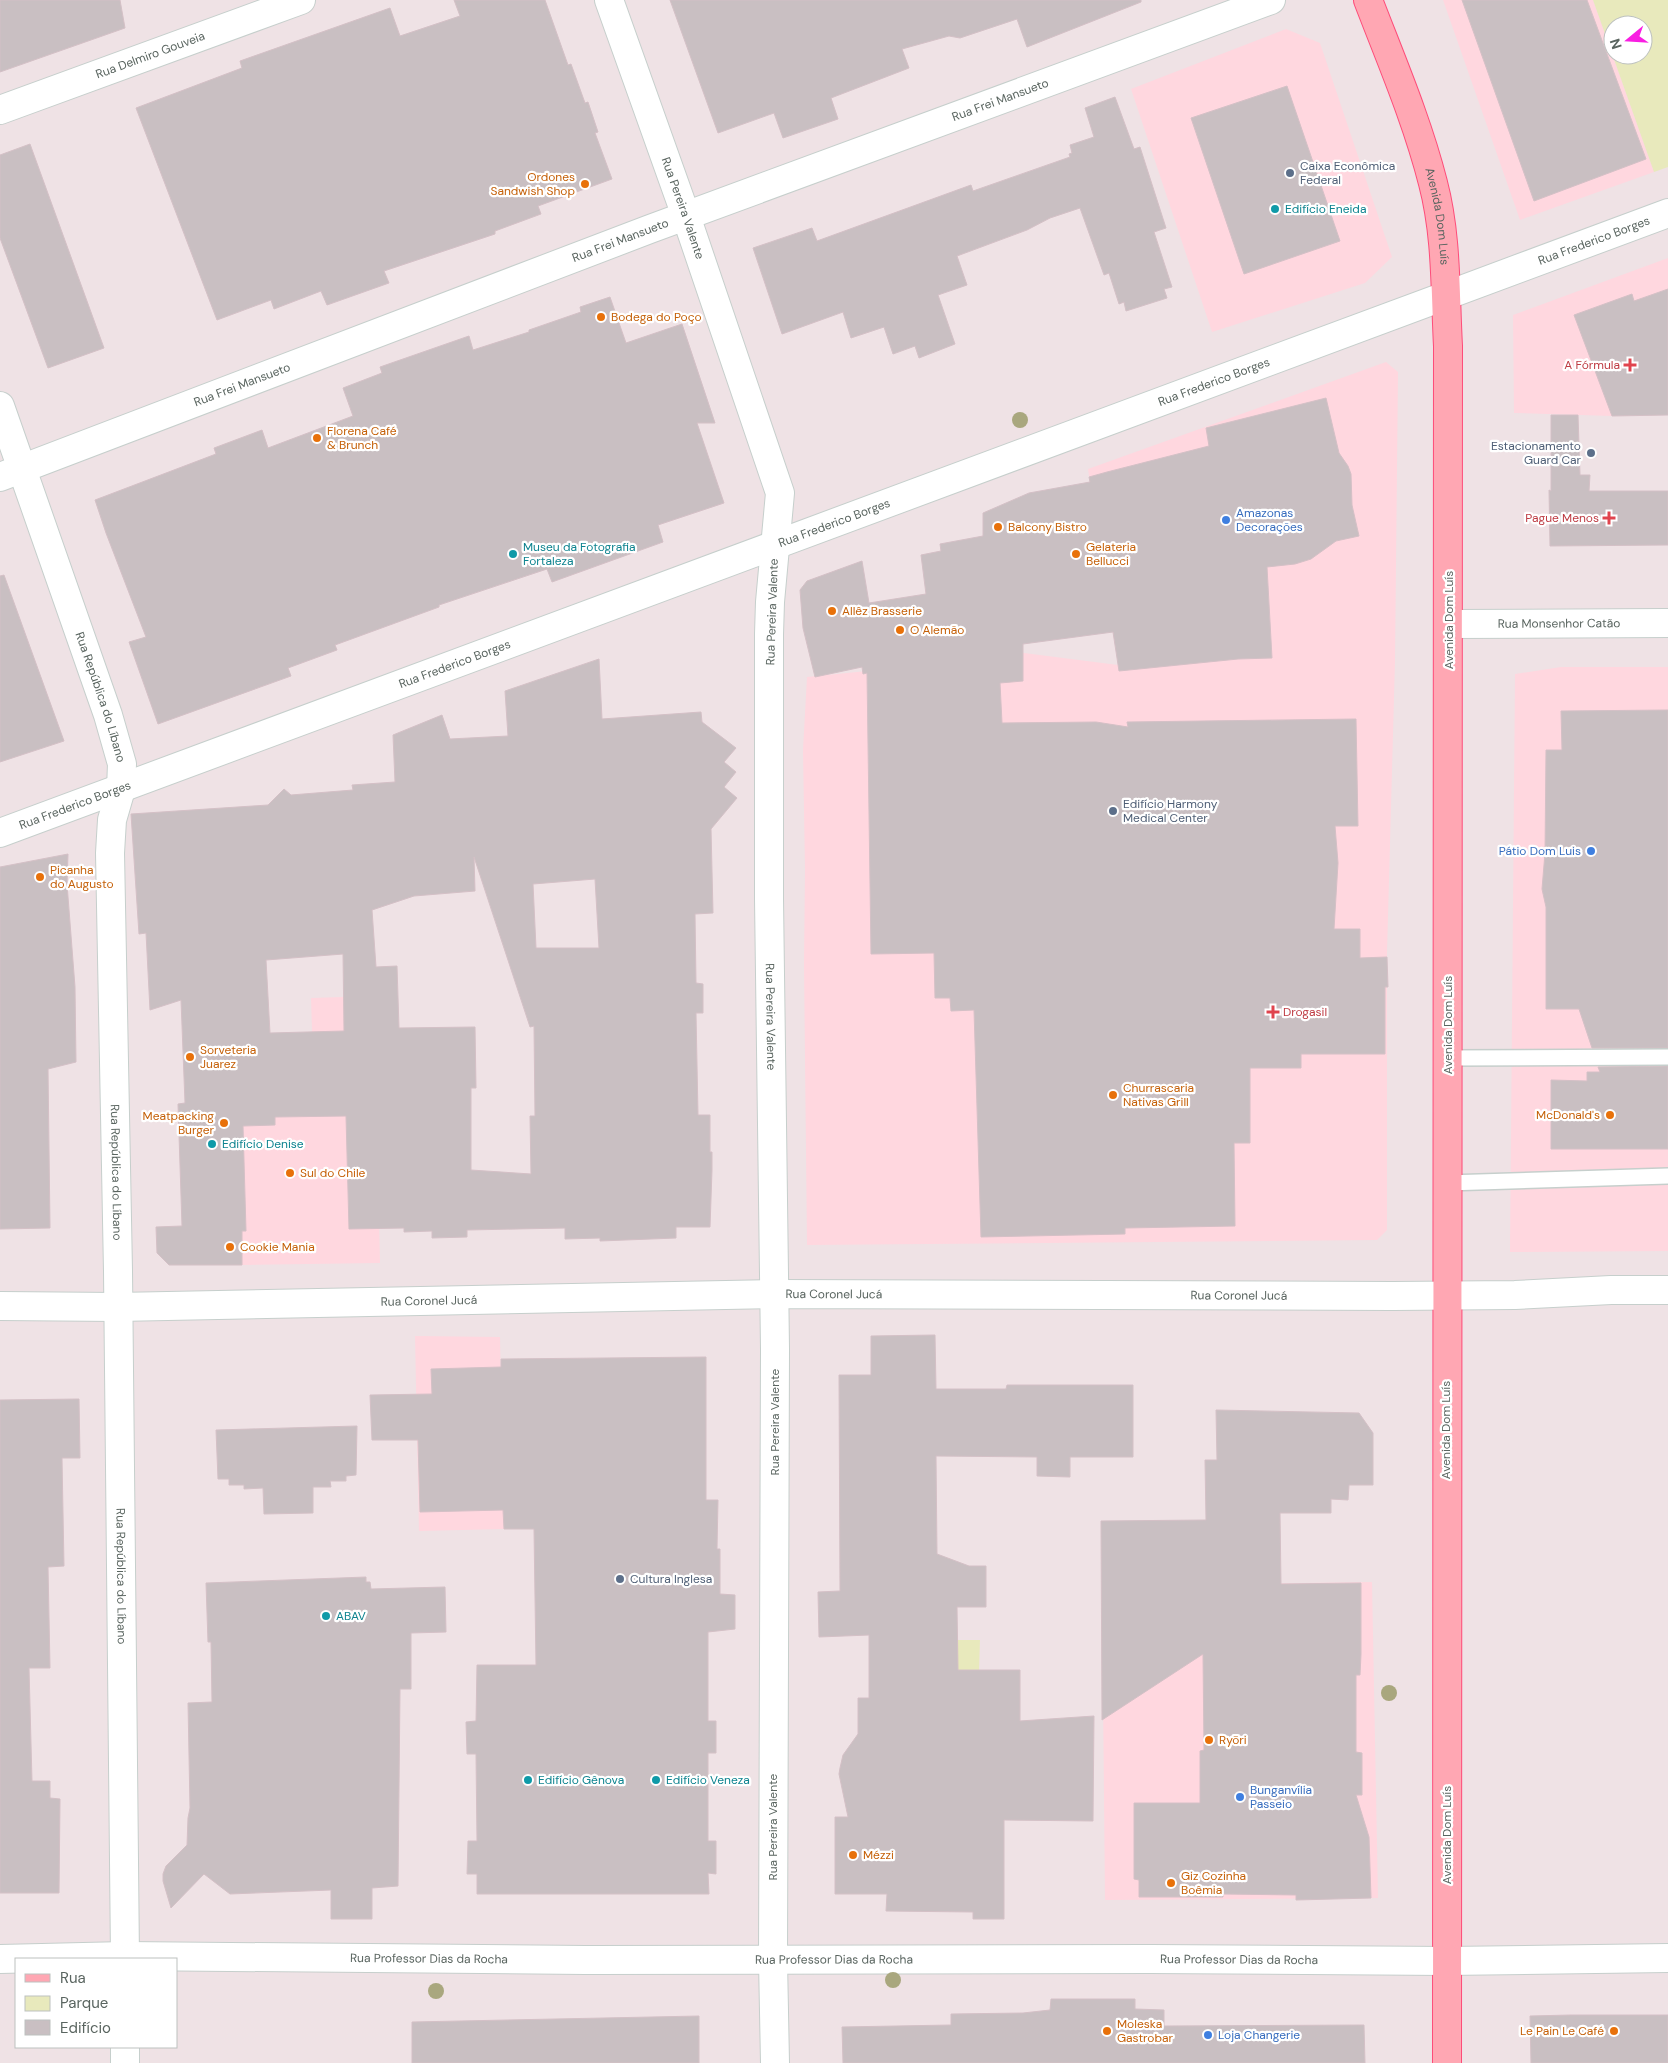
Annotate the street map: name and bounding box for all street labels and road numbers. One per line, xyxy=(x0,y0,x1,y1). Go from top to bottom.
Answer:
street label: Rua Delmiro Gouveia xyxy=(93,28,207,82)
street label: Rua Frei Mansueto xyxy=(950,75,1051,125)
street label: Rua Pereira Valente xyxy=(658,155,708,262)
street label: Avenida Dom Luís xyxy=(1421,166,1453,265)
street label: Rua Frederico Borges xyxy=(1536,212,1652,269)
street label: Rua Frei Mansueto xyxy=(570,215,671,266)
street label: Rua Frederico Borges xyxy=(1156,354,1272,410)
street label: Rua Frei Mansueto xyxy=(191,359,293,410)
street label: Rua Frederico Borges xyxy=(776,495,892,551)
street label: Rua Pereira Valente xyxy=(762,558,782,666)
street label: Avenida Dom Luís xyxy=(1441,571,1457,669)
street label: Rua Monsenhor Catão xyxy=(1498,615,1620,632)
street label: Rua República do Líbano xyxy=(72,630,129,764)
street label: Rua Frederico Borges xyxy=(396,636,513,692)
street label: Rua Frederico Borges xyxy=(17,777,133,833)
street label: Rua Pereira Valente xyxy=(762,963,779,1070)
street label: Avenida Dom Luís xyxy=(1440,976,1456,1074)
street label: Rua República do Líbano xyxy=(107,1104,125,1241)
street label: Rua Coronel Jucá xyxy=(785,1286,882,1302)
street label: Rua Coronel Jucá xyxy=(1190,1287,1287,1304)
street label: Rua Coronel Jucá xyxy=(380,1292,477,1310)
street label: Rua Pereira Valente xyxy=(767,1368,783,1475)
street label: Avenida Dom Luís xyxy=(1438,1381,1454,1479)
street label: Rua República do Líbano xyxy=(112,1508,130,1645)
street label: Rua Pereira Valente xyxy=(765,1773,781,1880)
street label: Avenida Dom Luís xyxy=(1439,1786,1455,1884)
street label: Rua Professor Dias da Rocha xyxy=(350,1950,508,1967)
street label: Rua Professor Dias da Rocha xyxy=(755,1951,913,1968)
street label: Rua Professor Dias da Rocha xyxy=(1160,1951,1318,1968)

